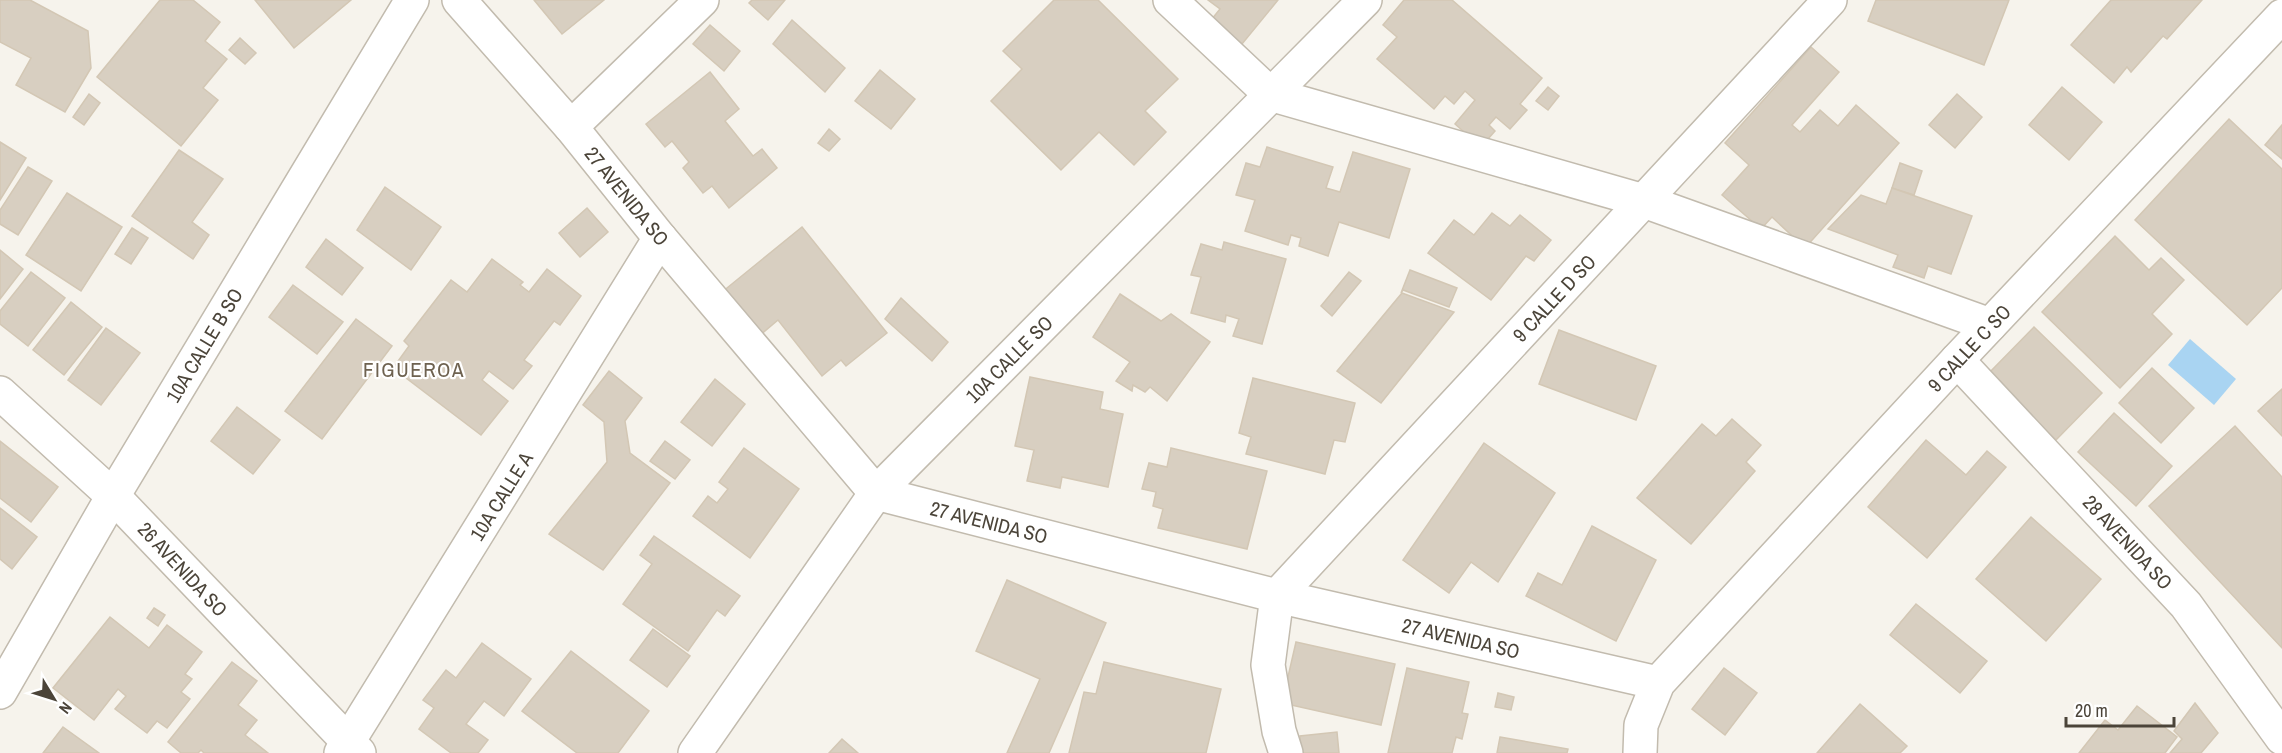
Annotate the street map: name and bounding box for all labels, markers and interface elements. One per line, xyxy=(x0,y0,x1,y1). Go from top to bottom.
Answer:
street label: 27 AVENIDA SO xyxy=(579,141,675,251)
street label: 9 CALLE D SO xyxy=(1507,248,1601,348)
street label: 10A CALLE B SO xyxy=(159,283,249,407)
street label: 9 CALLE C SO xyxy=(1922,298,2016,398)
street label: 10A CALLE SO xyxy=(959,309,1059,409)
district label: FIGUEROA xyxy=(363,355,465,384)
street label: 10A CALLE A xyxy=(463,447,539,545)
street label: 28 AVENIDA SO xyxy=(2077,489,2179,595)
street label: 27 AVENIDA SO xyxy=(927,494,1051,550)
street label: 26 AVENIDA SO xyxy=(132,516,234,622)
street label: 27 AVENIDA SO xyxy=(1399,611,1523,665)
north arrow xyxy=(24,669,84,729)
scale bar xyxy=(2066,690,2174,728)
text: N xyxy=(54,698,77,719)
text: 20 m xyxy=(2075,698,2108,723)

